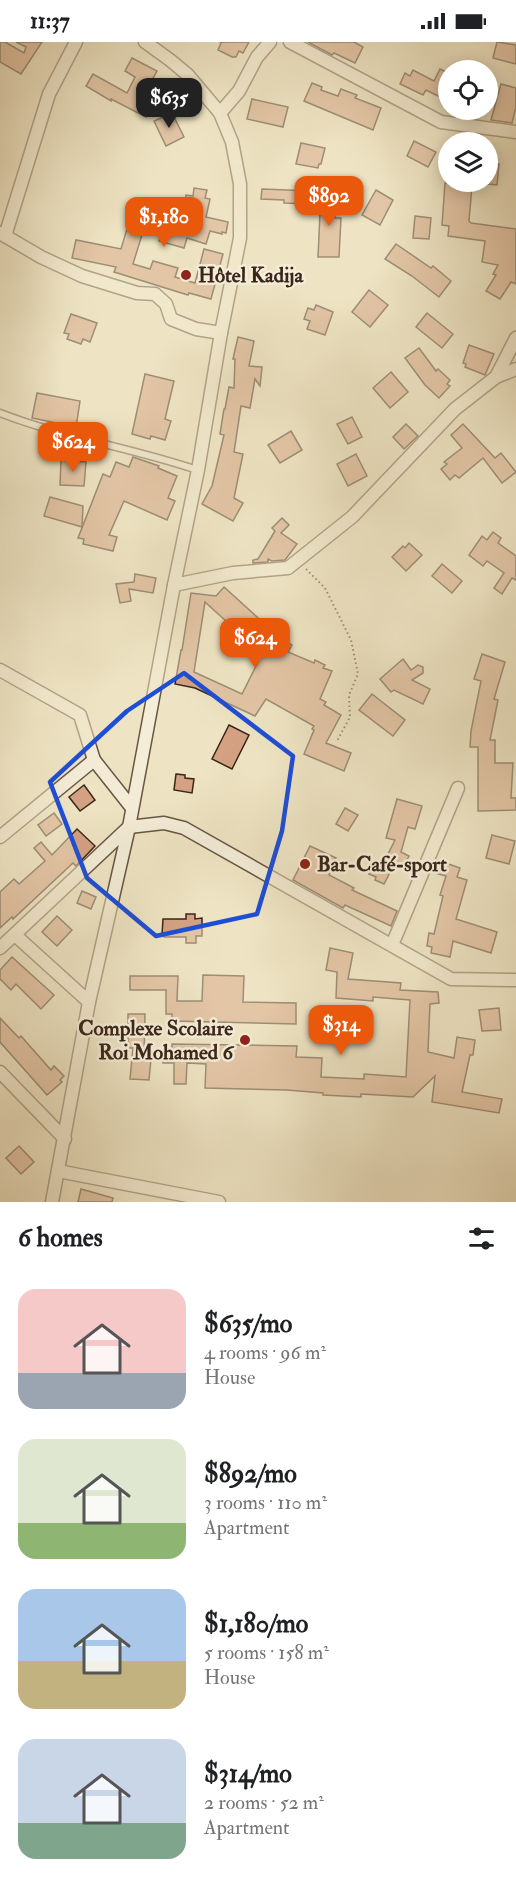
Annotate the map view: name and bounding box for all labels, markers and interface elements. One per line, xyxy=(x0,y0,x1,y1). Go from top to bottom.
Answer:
text: 11:37 xyxy=(30,7,70,35)
map controls xyxy=(438,60,498,192)
button: locate xyxy=(438,60,498,120)
pin: $635 xyxy=(133,78,205,129)
text: $635 xyxy=(150,85,188,110)
button: layers xyxy=(438,132,498,192)
pin: $892 xyxy=(293,176,365,227)
text: $892 xyxy=(308,183,350,208)
pin: $1,180 xyxy=(115,197,213,248)
text: $1,180 xyxy=(139,204,189,229)
place label: Hôtel Kadija xyxy=(198,262,304,289)
marker: Hôtel Kadija xyxy=(179,268,193,282)
pin: $624 xyxy=(37,422,109,473)
text: $624 xyxy=(52,429,94,454)
pin: $624 xyxy=(219,618,291,669)
text: $624 xyxy=(234,625,276,650)
place label: Bar-Café-sport xyxy=(317,851,447,878)
marker: Bar-Café-sport xyxy=(298,857,312,871)
pin: $314 xyxy=(305,1005,377,1056)
text: $314 xyxy=(323,1012,359,1037)
place label: Complexe Scolaire Roi Mohamed 6 xyxy=(78,1015,234,1066)
marker: Complexe Scolaire Roi Mohamed 6 xyxy=(238,1033,252,1047)
text: 6 homes xyxy=(18,1222,103,1254)
icon: filters xyxy=(465,1222,498,1255)
text: $635/mo xyxy=(204,1308,292,1340)
icon: home xyxy=(66,1313,138,1385)
text: 4 rooms · 96 m² xyxy=(204,1340,326,1365)
text: House xyxy=(204,1365,255,1390)
text: $892/mo xyxy=(204,1458,297,1490)
icon: home xyxy=(66,1463,138,1535)
text: 3 rooms · 110 m² xyxy=(204,1490,327,1515)
text: Apartment xyxy=(204,1515,289,1540)
text: $1,180/mo xyxy=(204,1608,308,1640)
icon: home xyxy=(66,1613,138,1685)
text: 5 rooms · 158 m² xyxy=(204,1640,329,1665)
text: House xyxy=(204,1665,255,1690)
text: $314/mo xyxy=(204,1758,292,1790)
icon: home xyxy=(66,1763,138,1835)
text: 2 rooms · 52 m² xyxy=(204,1790,324,1815)
text: Apartment xyxy=(204,1815,289,1840)

